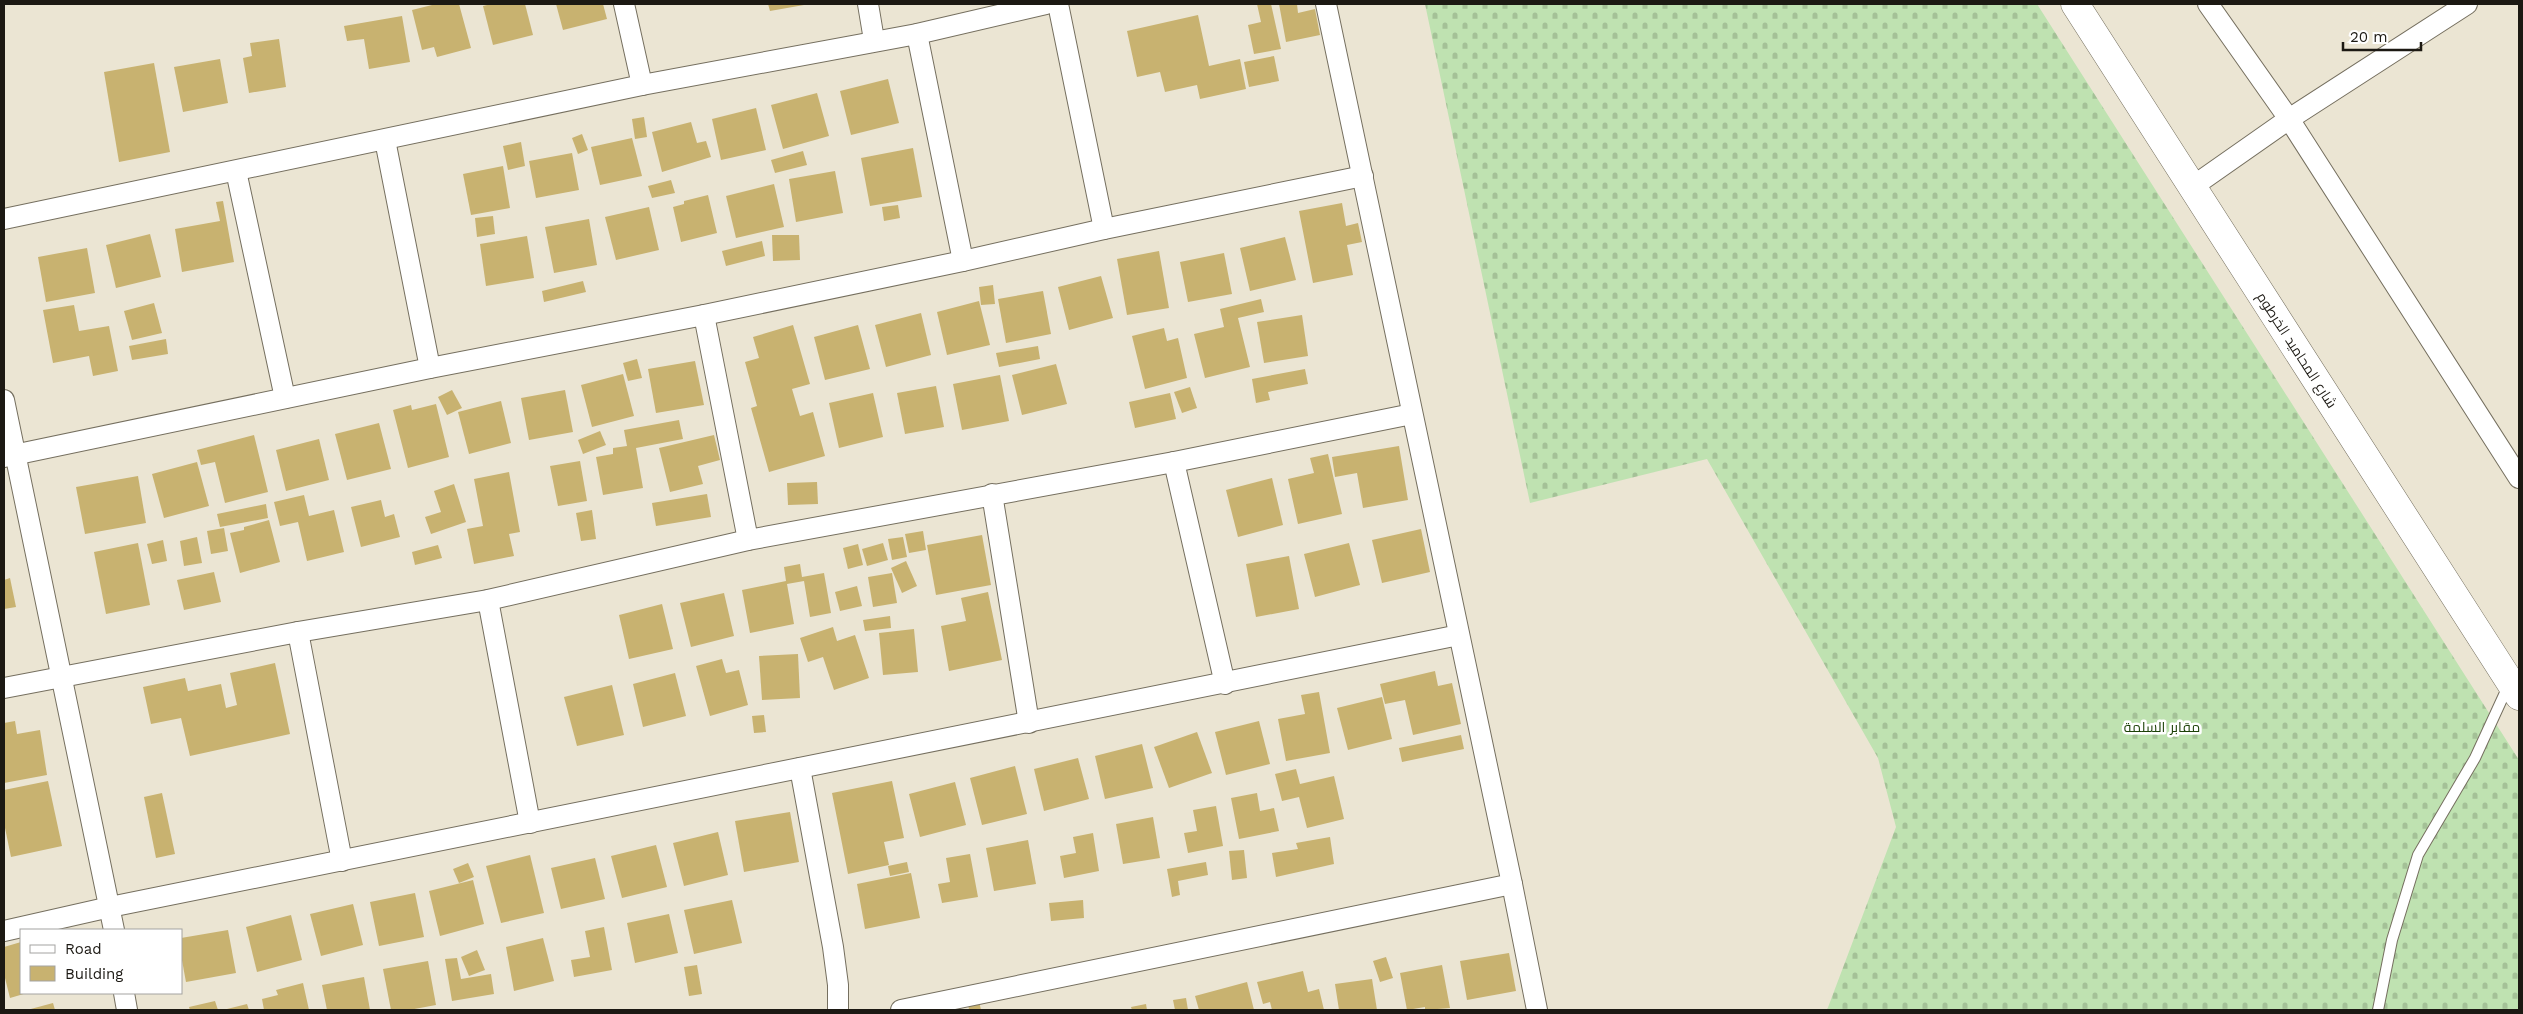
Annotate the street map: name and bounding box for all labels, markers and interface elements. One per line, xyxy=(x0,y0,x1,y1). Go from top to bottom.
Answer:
scale bar xyxy=(2343,20,2420,52)
text: 20 m xyxy=(2350,28,2388,46)
street label: شارع المحاميد الخرطوم xyxy=(2252,289,2340,412)
park label: مقابر السلمة xyxy=(2124,719,2200,735)
legend xyxy=(20,929,182,994)
text: Road xyxy=(65,940,102,958)
text: Building xyxy=(65,965,123,983)

